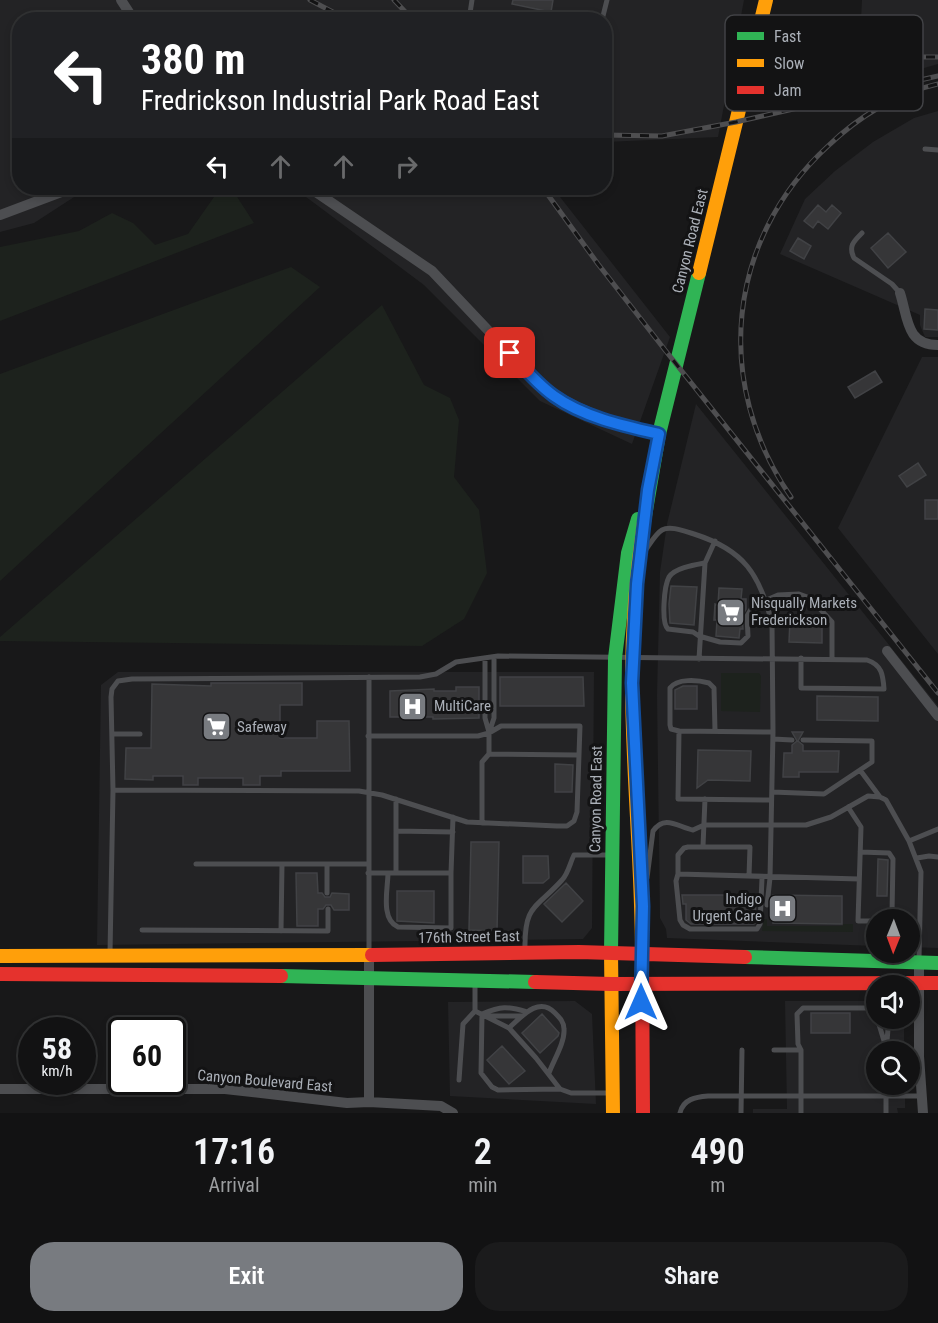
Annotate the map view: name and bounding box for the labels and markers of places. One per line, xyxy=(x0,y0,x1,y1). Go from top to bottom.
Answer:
pin xyxy=(484,327,535,378)
place label: Nisqually Markets Frederickson xyxy=(751,594,857,629)
supermarket icon: Nisqually Markets Frederickson xyxy=(714,596,746,628)
hospital icon: MultiCare xyxy=(397,690,429,722)
place label: MultiCare xyxy=(434,697,491,715)
supermarket icon: Safeway xyxy=(200,711,232,743)
place label: Safeway xyxy=(237,718,287,736)
place label: Indigo Urgent Care xyxy=(692,890,762,925)
hospital icon: Indigo Urgent Care xyxy=(767,892,799,924)

